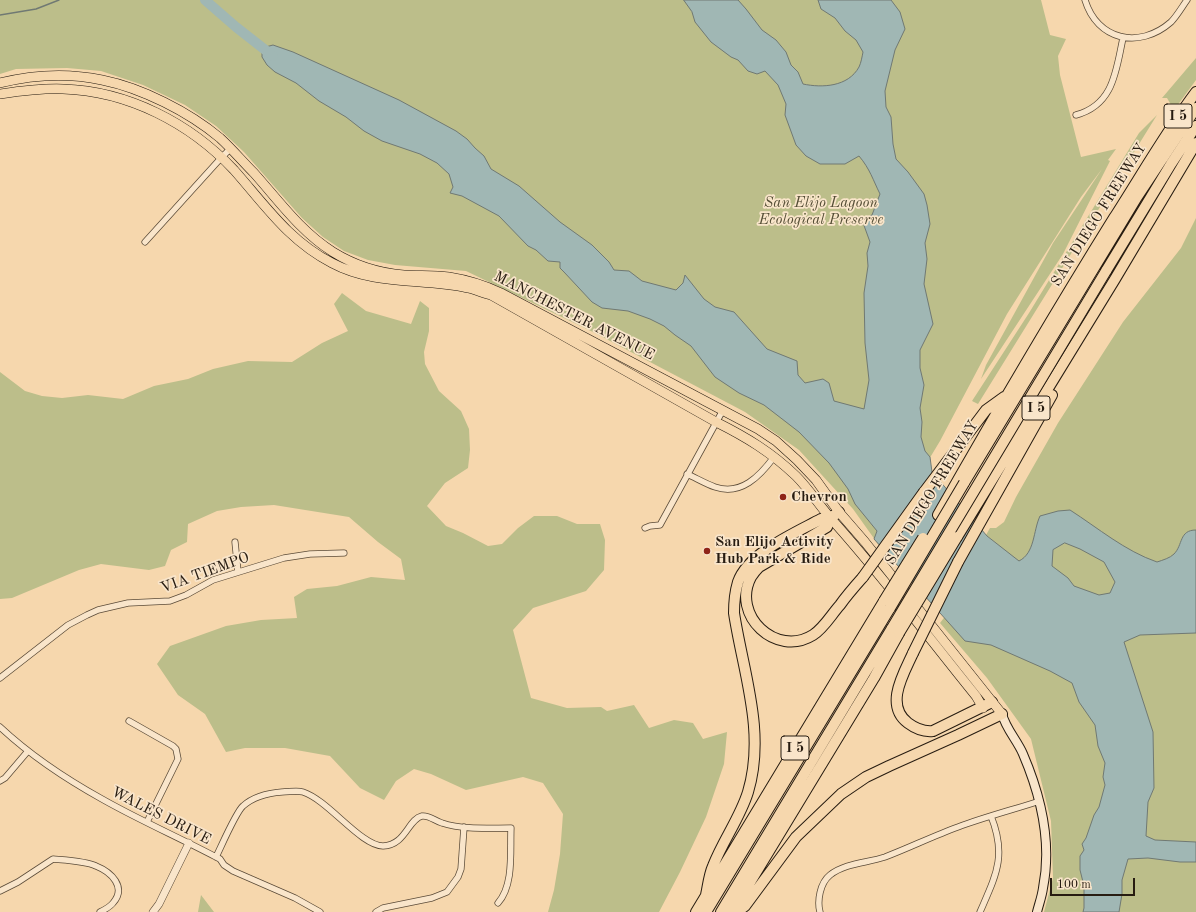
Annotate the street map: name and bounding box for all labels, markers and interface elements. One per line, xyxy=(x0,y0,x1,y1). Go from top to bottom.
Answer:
road number: I 5 xyxy=(1164,104,1192,128)
street label: SAN DIEGO FREEWAY xyxy=(1047,140,1151,290)
park label: San Elijo Lagoon Ecological Preserve xyxy=(759,194,883,229)
street label: MANCHESTER AVENUE xyxy=(491,268,657,364)
road number: I 5 xyxy=(1022,396,1050,420)
street label: SAN DIEGO FREEWAY xyxy=(882,417,982,569)
place label: Chevron xyxy=(791,488,847,506)
marker: Chevron xyxy=(778,492,788,502)
place label: San Elijo Activity Hub Park & Ride xyxy=(715,533,834,568)
marker: San Elijo Activity Hub Park & Ride xyxy=(702,546,712,556)
street label: VIA TIEMPO xyxy=(158,549,252,597)
road number: I 5 xyxy=(781,736,809,760)
street label: WALES DRIVE xyxy=(108,783,214,849)
scale bar xyxy=(1052,870,1137,896)
text: 100 m xyxy=(1057,879,1091,891)

